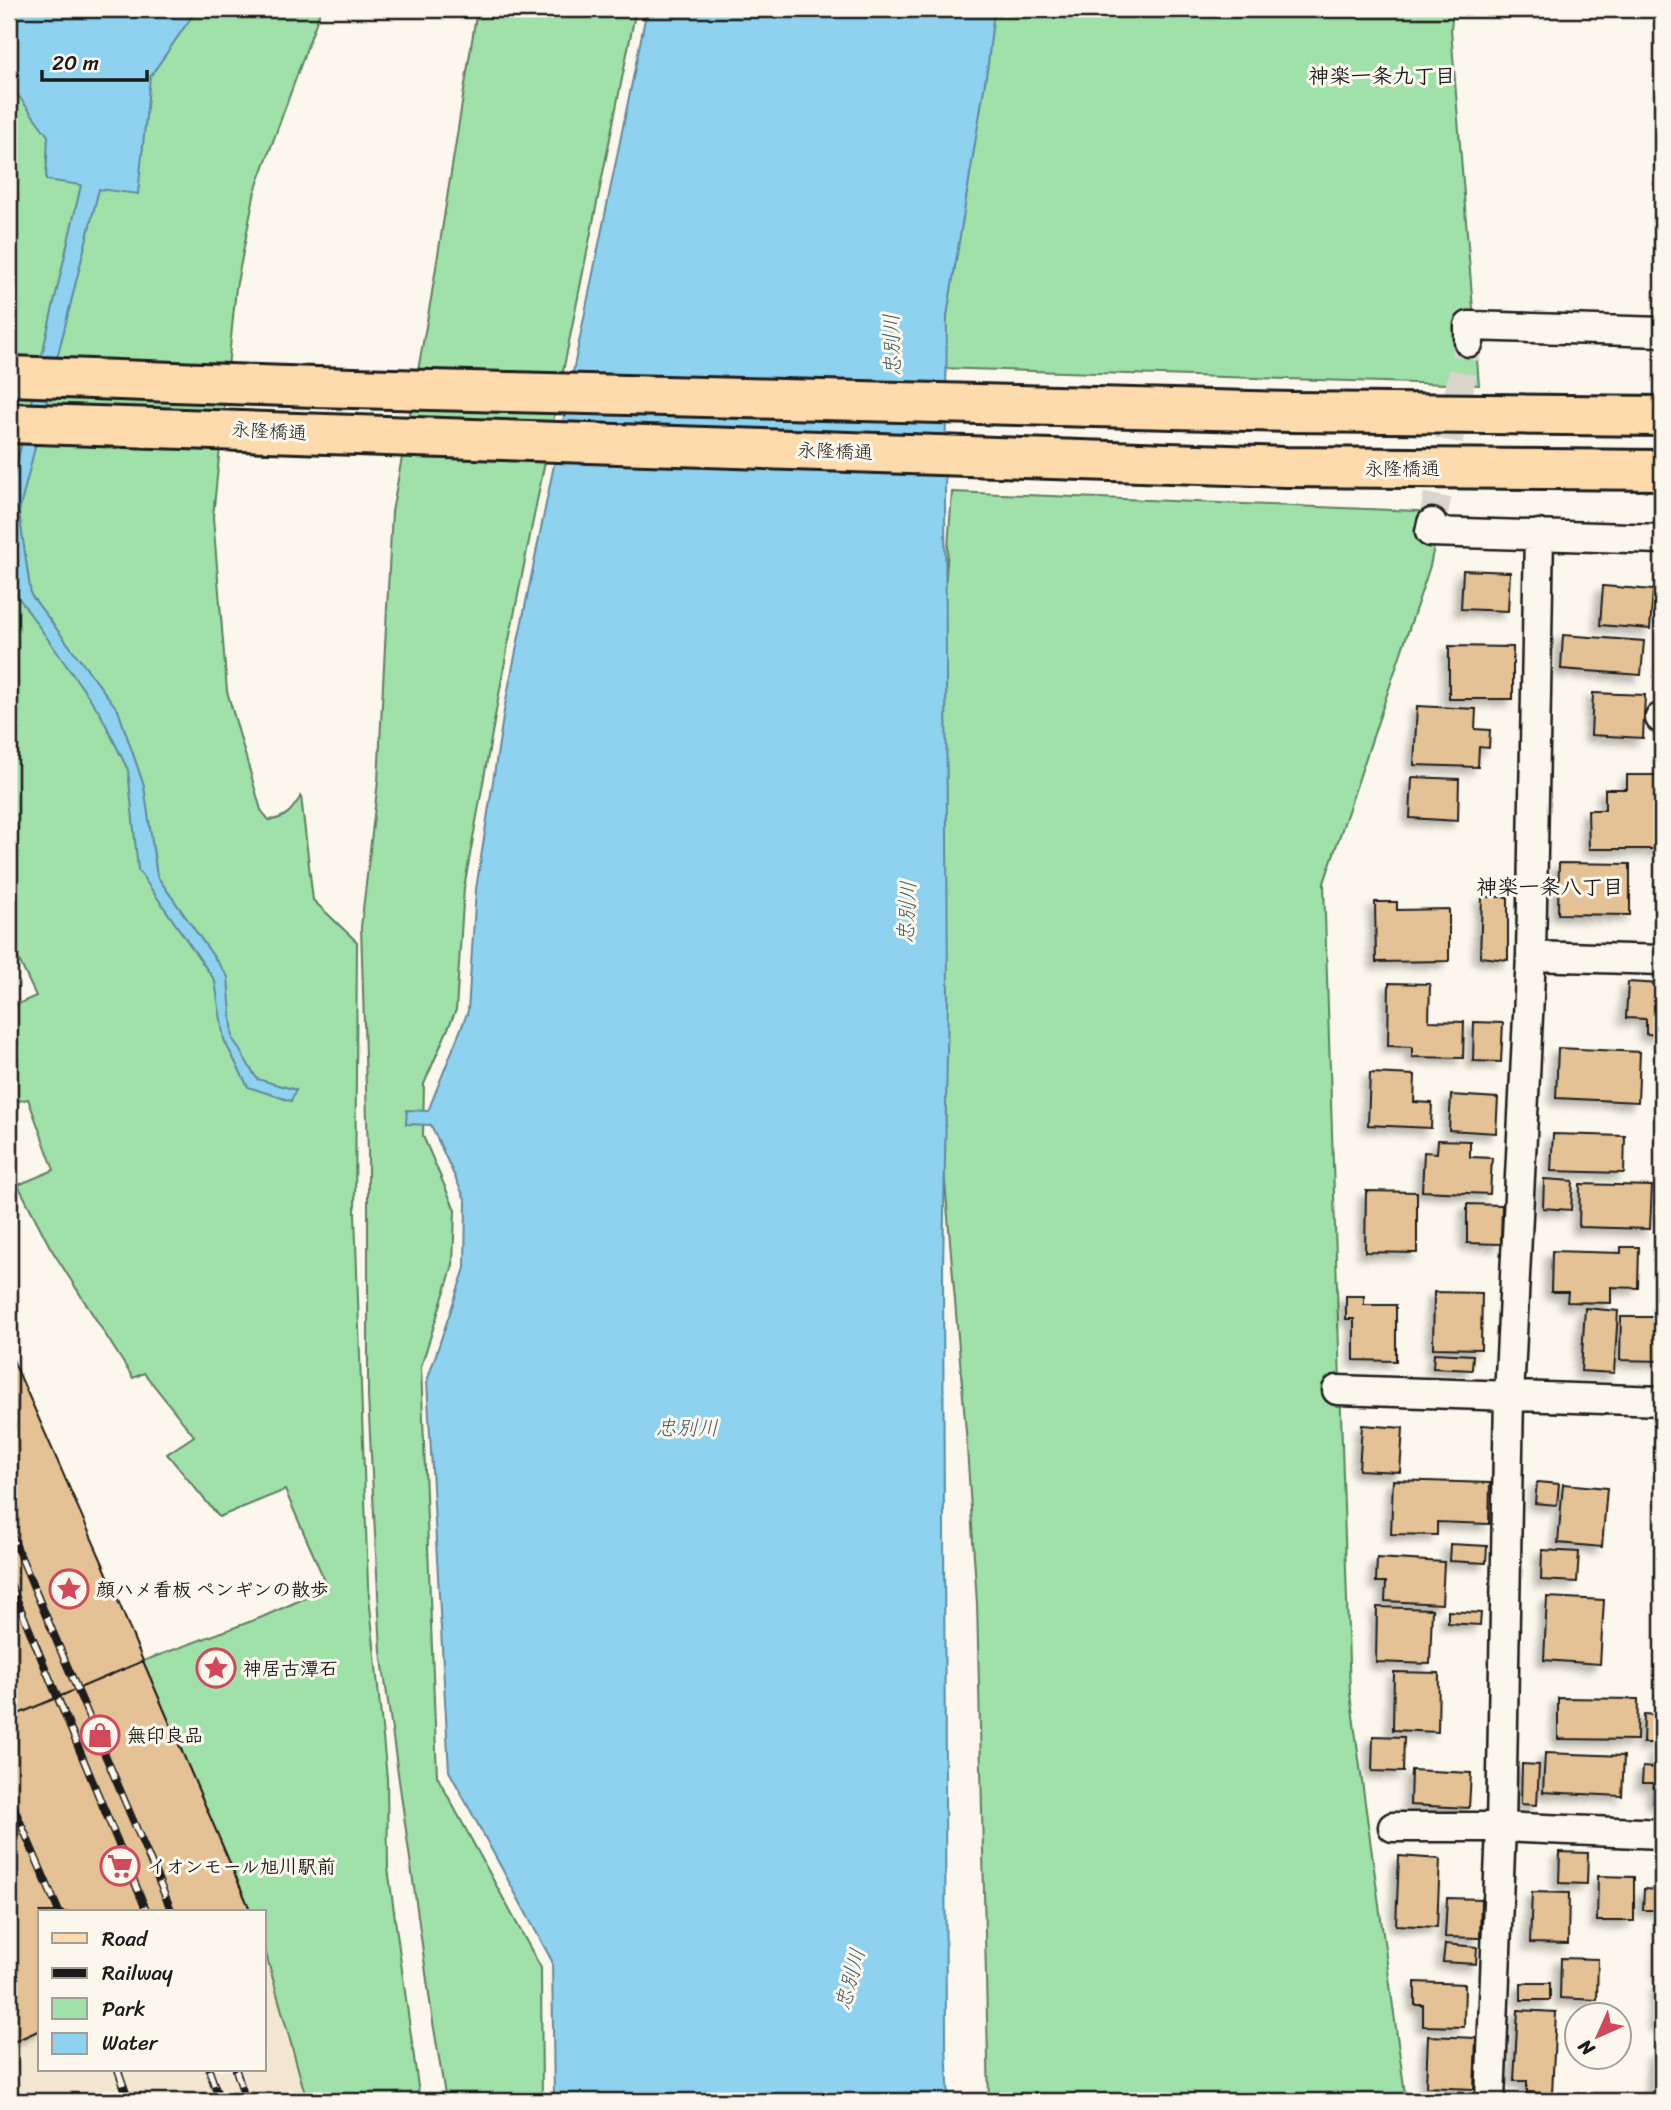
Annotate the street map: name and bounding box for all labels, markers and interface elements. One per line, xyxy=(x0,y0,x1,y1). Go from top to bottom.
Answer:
scale bar xyxy=(42,38,147,82)
text: 20 m xyxy=(52,44,99,82)
district label: 神楽一条九丁目 xyxy=(1309,57,1456,95)
water label: 忠別川 xyxy=(872,313,912,377)
street label: 永隆橋通 xyxy=(230,413,308,449)
street label: 永隆橋通 xyxy=(796,433,874,469)
street label: 永隆橋通 xyxy=(1364,452,1440,485)
district label: 神楽一条八丁目 xyxy=(1477,868,1624,906)
water label: 忠別川 xyxy=(886,880,928,944)
water label: 忠別川 xyxy=(656,1409,719,1447)
place icon: 顔ハメ看板 ペンギンの散歩 xyxy=(48,1568,90,1610)
place label: 顔ハメ看板 ペンギンの散歩 xyxy=(96,1573,329,1606)
place icon: 神居古潭石 xyxy=(195,1647,237,1689)
place label: 神居古潭石 xyxy=(243,1652,338,1685)
shop icon: 無印良品 xyxy=(79,1714,121,1756)
place label: 無印良品 xyxy=(127,1719,203,1752)
supermarket icon: イオンモール旭川駅前 xyxy=(99,1845,141,1887)
place label: イオンモール旭川駅前 xyxy=(147,1850,336,1883)
legend xyxy=(38,1910,266,2072)
text: Road xyxy=(102,1920,149,1958)
water label: 忠別川 xyxy=(823,1944,877,2014)
text: Railway xyxy=(102,1954,173,1992)
text: Park xyxy=(102,1990,145,2028)
north arrow xyxy=(1562,2002,1632,2072)
text: Water xyxy=(102,2024,159,2062)
text: N xyxy=(1569,2031,1603,2065)

